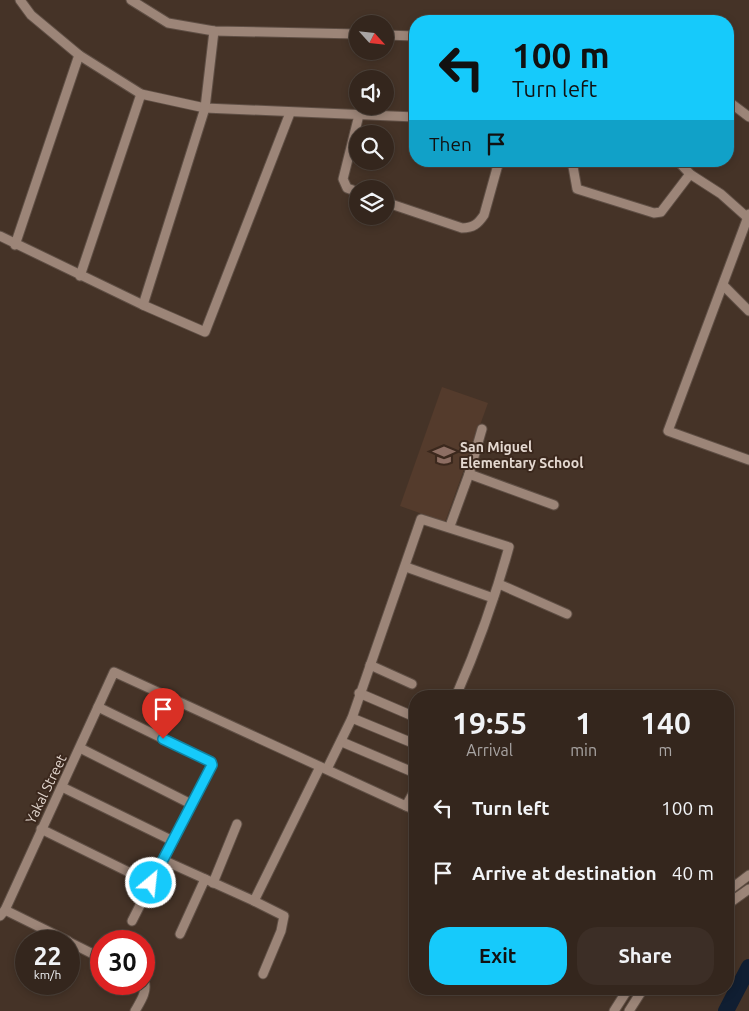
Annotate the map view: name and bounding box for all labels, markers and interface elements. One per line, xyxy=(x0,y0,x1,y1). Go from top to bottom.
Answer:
north arrow xyxy=(349,15,394,60)
map controls xyxy=(349,15,394,225)
icon: left xyxy=(429,35,494,100)
text: 100 m xyxy=(512,35,610,75)
button: sound xyxy=(349,70,394,115)
text: Turn left xyxy=(512,76,597,101)
button: search xyxy=(349,125,394,170)
icon: arrive xyxy=(482,130,510,158)
text: Then xyxy=(429,133,472,155)
button: layers xyxy=(349,180,394,225)
place label: San Miguel Elementary School xyxy=(460,439,583,471)
school or university icon: San Miguel Elementary School xyxy=(431,442,457,468)
pin xyxy=(142,688,184,739)
icon: arrive xyxy=(149,695,177,723)
text: 19:55 xyxy=(452,706,527,740)
text: 1 xyxy=(575,706,592,740)
text: 140 xyxy=(640,706,691,740)
text: Arrival xyxy=(466,741,513,759)
text: min xyxy=(570,741,597,759)
text: m xyxy=(659,741,672,759)
street label: Yakal Street xyxy=(22,751,70,826)
icon: left xyxy=(429,794,457,822)
text: Turn left xyxy=(472,797,550,819)
text: 100 m xyxy=(661,797,714,819)
position arrow xyxy=(124,856,176,908)
icon: arrive xyxy=(429,859,457,887)
text: Arrive at destination xyxy=(472,862,657,884)
text: 40 m xyxy=(672,862,714,884)
button: Exit xyxy=(429,927,567,985)
button: Share xyxy=(577,927,714,985)
speed limit sign: 30 xyxy=(90,930,155,995)
text: 22 xyxy=(33,942,62,970)
text: km/h xyxy=(34,968,61,981)

